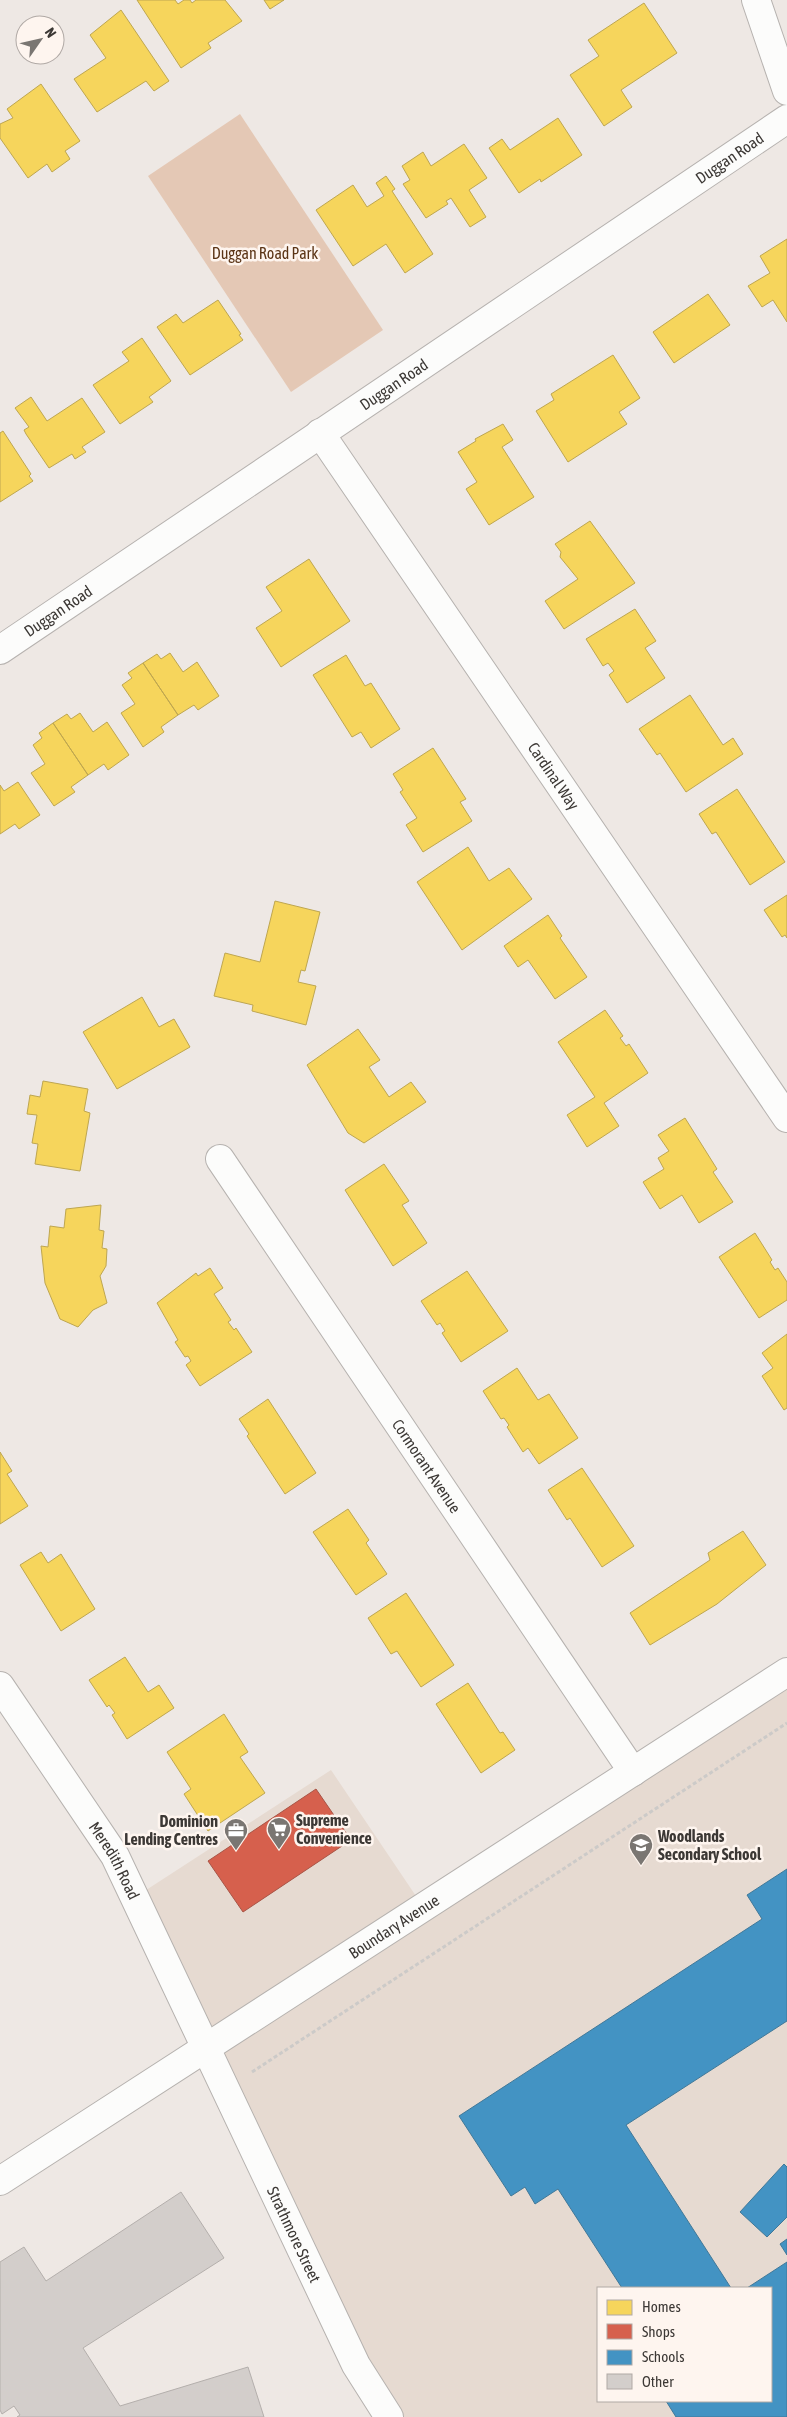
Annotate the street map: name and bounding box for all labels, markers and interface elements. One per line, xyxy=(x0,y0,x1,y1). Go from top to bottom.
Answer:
north arrow xyxy=(15,15,65,65)
text: N xyxy=(42,25,60,41)
street label: Duggan Road xyxy=(692,129,767,187)
park label: Duggan Road Park xyxy=(212,244,318,263)
street label: Duggan Road xyxy=(356,355,431,414)
street label: Duggan Road xyxy=(21,582,95,640)
street label: Cardinal Way xyxy=(525,739,583,814)
street label: Cormorant Avenue xyxy=(389,1416,465,1516)
place label: Supreme Convenience xyxy=(296,1811,372,1847)
place label: Dominion Lending Centres xyxy=(124,1812,218,1848)
supermarket icon: Supreme Convenience xyxy=(266,1816,292,1850)
office icon: Dominion Lending Centres xyxy=(223,1817,249,1851)
street label: Meredith Road xyxy=(85,1818,143,1902)
place label: Woodlands Secondary School xyxy=(657,1827,762,1863)
school or university icon: Woodlands Secondary School xyxy=(628,1832,654,1866)
street label: Boundary Avenue xyxy=(345,1891,442,1962)
street label: Strathmore Street xyxy=(264,2184,325,2286)
legend xyxy=(597,2287,772,2402)
text: Homes xyxy=(642,2298,681,2315)
text: Shops xyxy=(642,2323,675,2340)
text: Schools xyxy=(642,2348,685,2365)
text: Other xyxy=(642,2373,674,2390)

